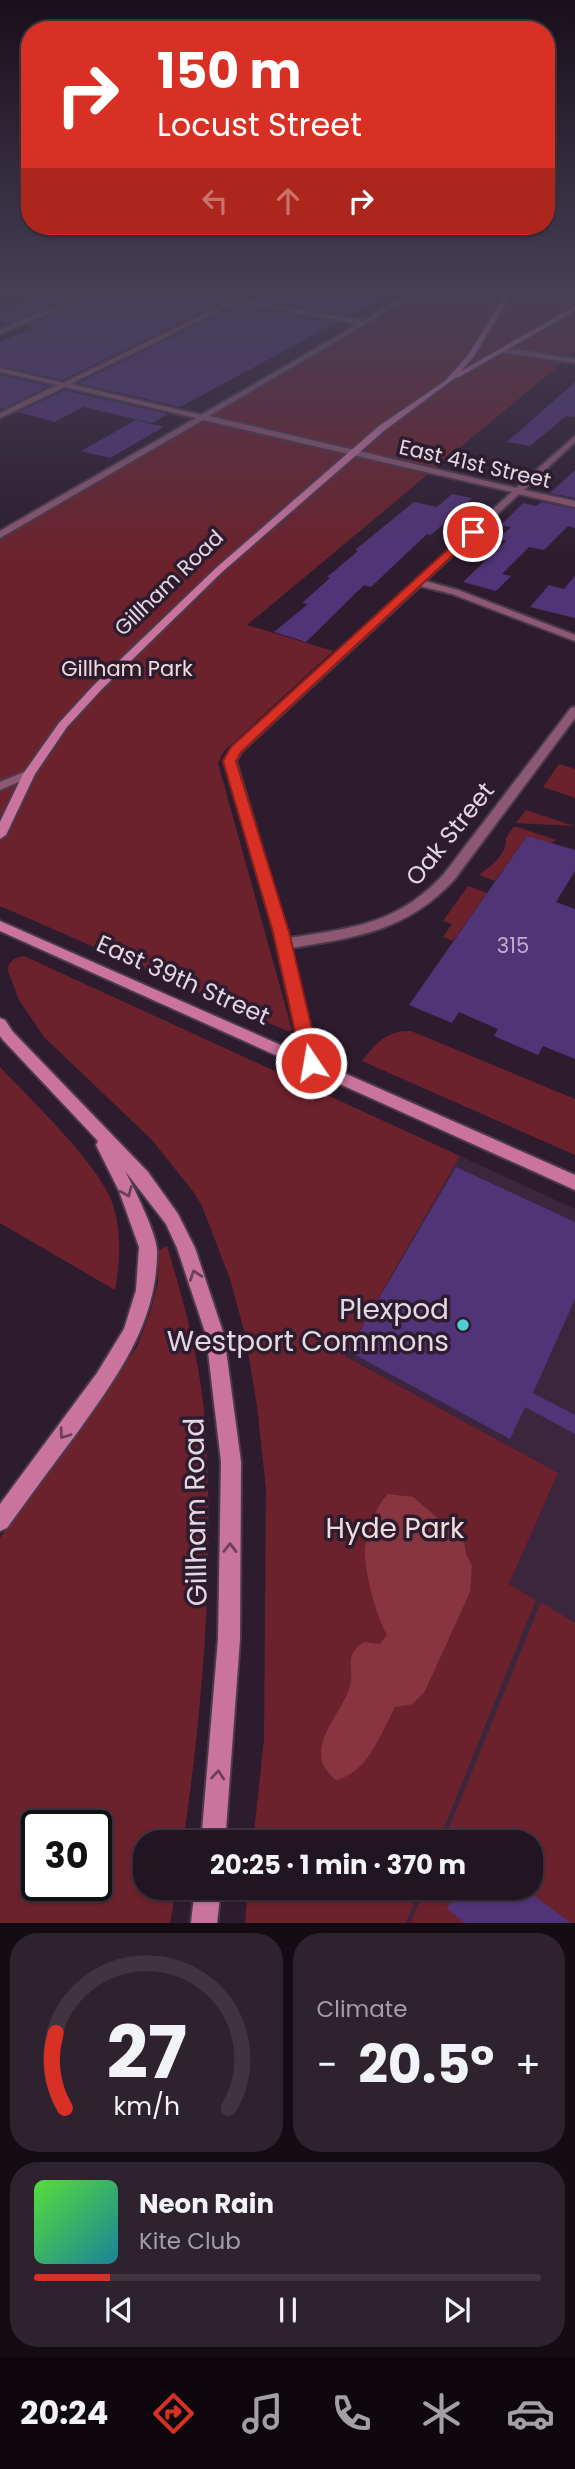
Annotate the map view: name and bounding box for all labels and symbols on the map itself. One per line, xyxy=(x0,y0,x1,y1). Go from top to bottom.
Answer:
street label: East 41st Street xyxy=(396,432,554,495)
pin xyxy=(443,502,503,562)
street label: Gillham Road xyxy=(108,523,230,642)
park label: Gillham Park xyxy=(61,654,193,683)
street label: Oak Street xyxy=(398,775,501,892)
street label: East 39th Street xyxy=(91,927,275,1032)
house number: 315 xyxy=(497,931,529,960)
position arrow xyxy=(274,1026,348,1100)
one-way arrow xyxy=(119,1186,133,1198)
one-way arrow xyxy=(189,1270,203,1282)
place label: Plexpod Westport Commons xyxy=(167,1290,449,1361)
marker: Plexpod Westport Commons xyxy=(455,1317,471,1333)
street label: Gillham Road xyxy=(174,1417,217,1607)
one-way arrow xyxy=(60,1426,72,1439)
park label: Hyde Park xyxy=(326,1509,465,1548)
one-way arrow xyxy=(223,1542,238,1553)
one-way arrow xyxy=(210,1769,225,1780)
speed limit sign: 30 xyxy=(21,1810,112,1901)

